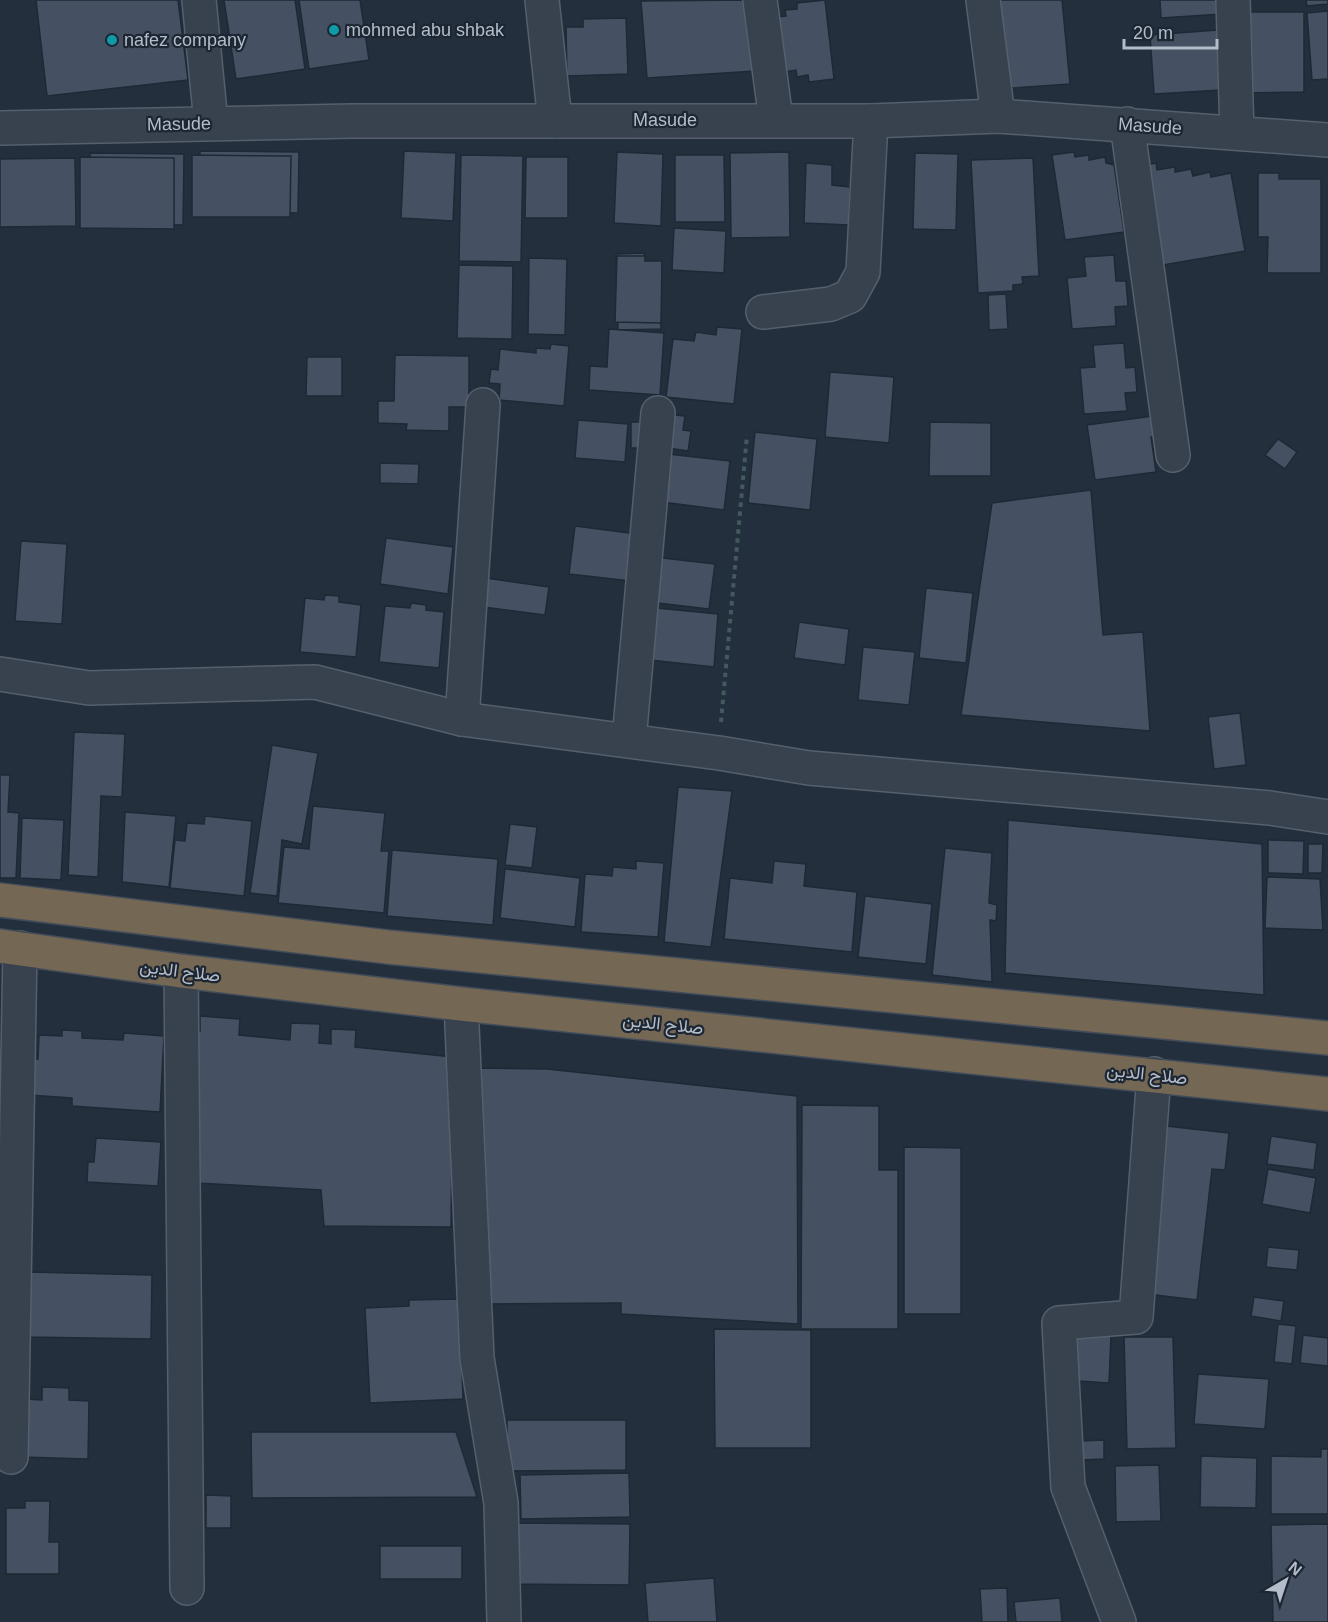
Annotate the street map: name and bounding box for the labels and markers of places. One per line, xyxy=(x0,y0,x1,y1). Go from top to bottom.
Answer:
place label: mohmed abu shbak xyxy=(346,20,505,40)
marker: mohmed abu shbak xyxy=(327,23,341,37)
place label: nafez company xyxy=(124,30,246,50)
marker: nafez company xyxy=(105,33,119,47)

